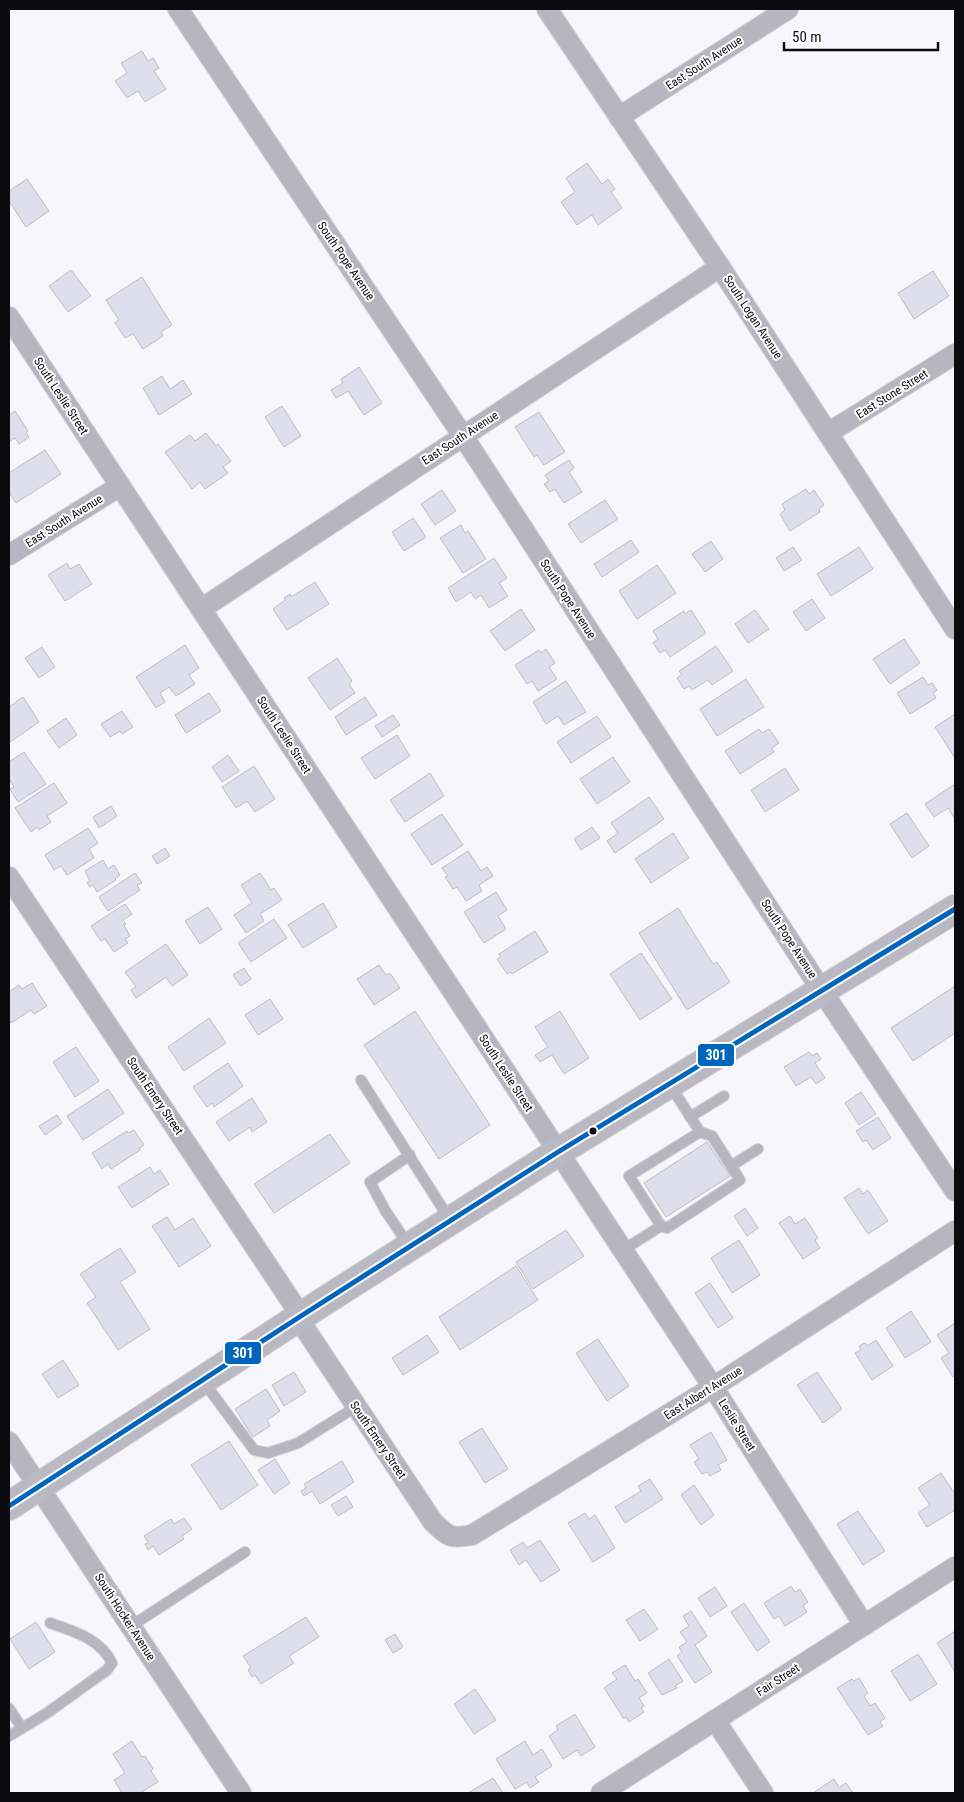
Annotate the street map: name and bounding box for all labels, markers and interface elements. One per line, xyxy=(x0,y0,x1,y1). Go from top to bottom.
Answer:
scale bar xyxy=(784,20,938,52)
text: 50 m xyxy=(792,28,822,46)
street label: East South Avenue xyxy=(663,33,745,93)
street label: South Pope Avenue xyxy=(315,219,378,303)
street label: South Logan Avenue xyxy=(721,273,785,362)
street label: South Leslie Street xyxy=(31,355,91,437)
street label: East Stone Street xyxy=(854,366,931,422)
street label: East South Avenue xyxy=(419,408,501,468)
street label: East South Avenue xyxy=(23,492,105,550)
street label: South Pope Avenue xyxy=(537,557,599,642)
street label: South Leslie Street xyxy=(254,694,314,776)
street label: South Pope Avenue xyxy=(758,897,820,982)
street label: South Leslie Street xyxy=(476,1032,536,1114)
line badge: 301 xyxy=(697,1043,735,1067)
text: 301 xyxy=(705,1047,727,1063)
street label: South Emery Street xyxy=(124,1055,186,1138)
unlabelled marker xyxy=(588,1126,598,1136)
line badge: 301 xyxy=(224,1341,262,1365)
text: 301 xyxy=(232,1345,254,1361)
street label: East Albert Avenue xyxy=(661,1363,745,1423)
street label: Leslie Street xyxy=(715,1396,759,1454)
street label: South Emery Street xyxy=(347,1399,409,1482)
street label: South Hocker Avenue xyxy=(92,1571,159,1663)
street label: Fair Street xyxy=(754,1661,803,1699)

